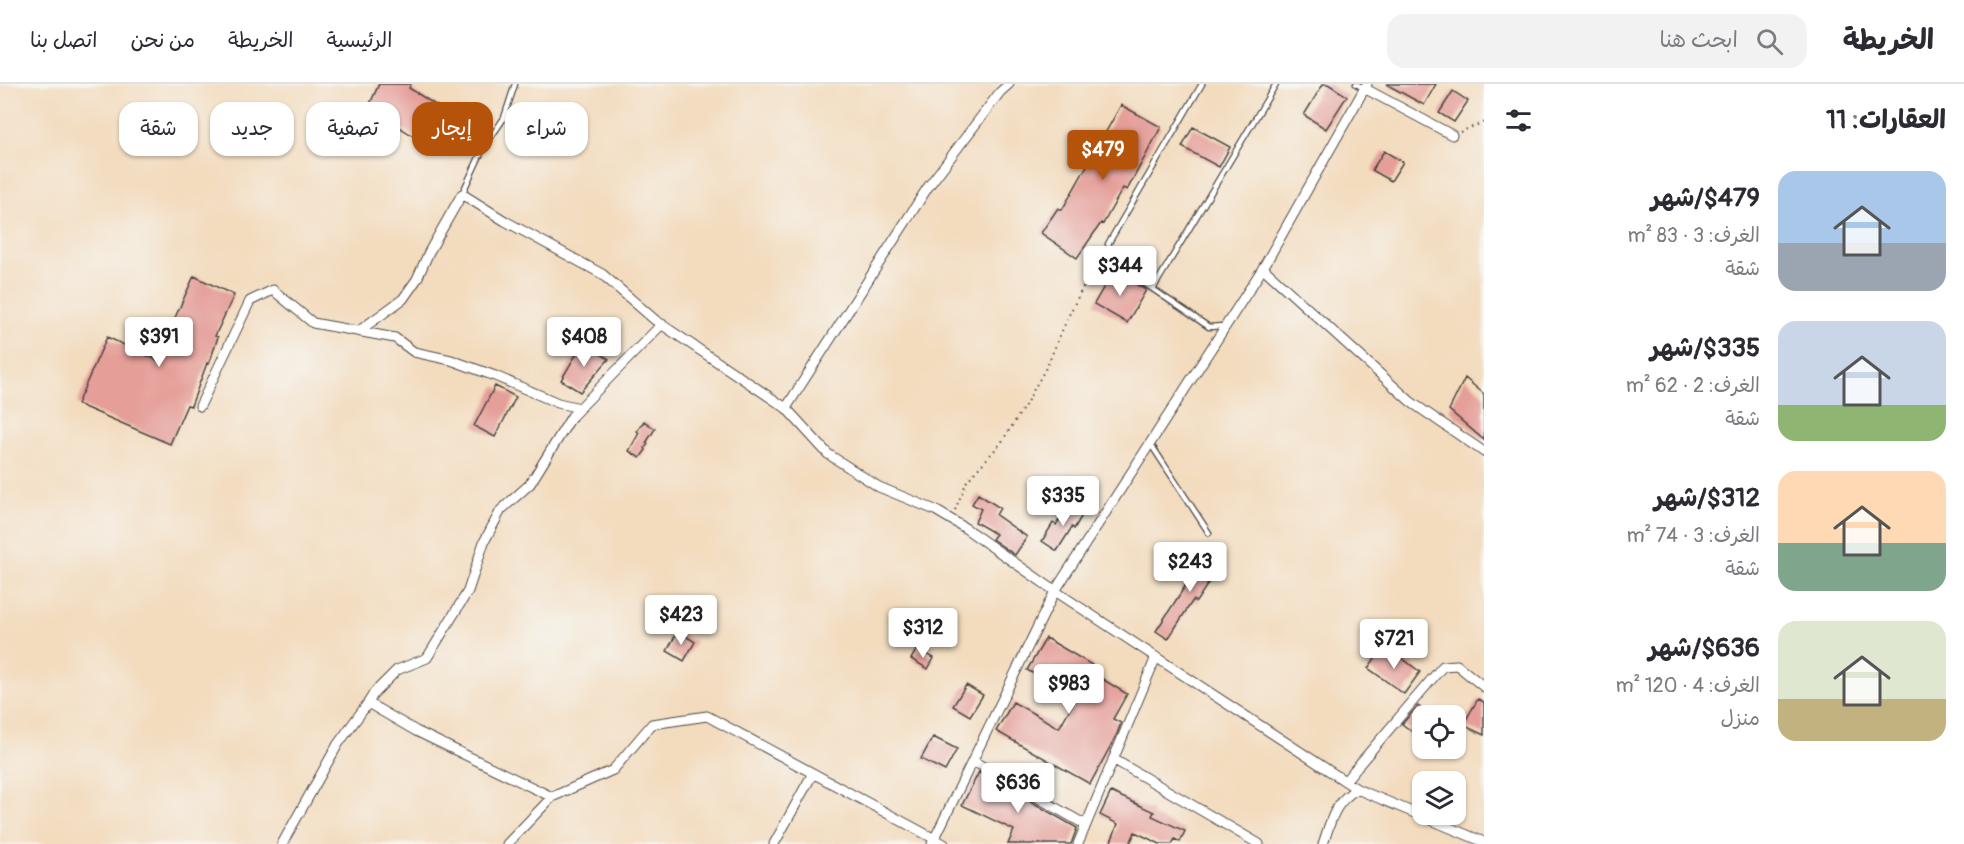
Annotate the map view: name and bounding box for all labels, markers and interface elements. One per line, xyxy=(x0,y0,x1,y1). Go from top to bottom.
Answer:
search box xyxy=(1387,14,1807,68)
text: الخريطة xyxy=(1843,23,1934,58)
icon: search xyxy=(1753,25,1786,58)
text: ابحث هنا xyxy=(1660,26,1738,54)
text: اتصل بنا xyxy=(30,27,97,54)
text: من نحن xyxy=(130,27,195,54)
text: الخريطة xyxy=(228,27,293,54)
text: الرئيسية xyxy=(326,27,392,54)
chip: شقة xyxy=(119,102,198,156)
chip: جديد xyxy=(210,102,294,156)
chip: تصفية xyxy=(306,102,400,156)
chip: إيجار xyxy=(412,102,493,156)
chip: شراء xyxy=(505,102,588,156)
icon: filters xyxy=(1502,104,1535,137)
text: العقارات: 11 xyxy=(1826,104,1946,136)
pin: $479 xyxy=(1067,130,1139,181)
text: $479 xyxy=(1081,137,1125,162)
text: $479/شهر xyxy=(1651,182,1760,214)
icon: home xyxy=(1826,195,1898,267)
text: الغرف: 3 · 83 m² xyxy=(1628,223,1760,248)
pin: $344 xyxy=(1084,246,1156,297)
text: $344 xyxy=(1097,253,1143,278)
text: شقة xyxy=(1725,256,1760,281)
pin: $391 xyxy=(123,317,195,368)
pin: $408 xyxy=(548,317,620,368)
text: $391 xyxy=(139,324,179,349)
text: $408 xyxy=(561,324,607,349)
text: $335/شهر xyxy=(1650,332,1760,364)
icon: home xyxy=(1826,345,1898,417)
text: الغرف: 2 · 62 m² xyxy=(1626,373,1760,398)
text: شقة xyxy=(1725,406,1760,431)
pin: $335 xyxy=(1027,476,1099,527)
text: $312/شهر xyxy=(1654,482,1760,514)
text: $335 xyxy=(1041,483,1085,508)
icon: home xyxy=(1826,495,1898,567)
text: الغرف: 3 · 74 m² xyxy=(1627,523,1760,548)
pin: $243 xyxy=(1154,542,1226,593)
text: $243 xyxy=(1168,549,1212,574)
text: شقة xyxy=(1725,556,1760,581)
pin: $423 xyxy=(645,595,717,646)
text: $423 xyxy=(659,602,703,627)
pin: $312 xyxy=(887,608,959,659)
text: $312 xyxy=(903,615,944,640)
pin: $721 xyxy=(1358,619,1430,670)
text: $721 xyxy=(1374,626,1414,651)
text: $636/شهر xyxy=(1649,632,1760,664)
icon: home xyxy=(1826,645,1898,717)
pin: $983 xyxy=(1033,664,1105,715)
text: $983 xyxy=(1048,671,1090,696)
text: الغرف: 4 · 120 m² xyxy=(1616,673,1760,698)
map controls xyxy=(1412,705,1466,825)
button: locate xyxy=(1412,705,1466,759)
text: منزل xyxy=(1721,706,1760,731)
pin: $636 xyxy=(982,763,1054,814)
text: $636 xyxy=(995,770,1041,795)
button: layers xyxy=(1412,771,1466,825)

